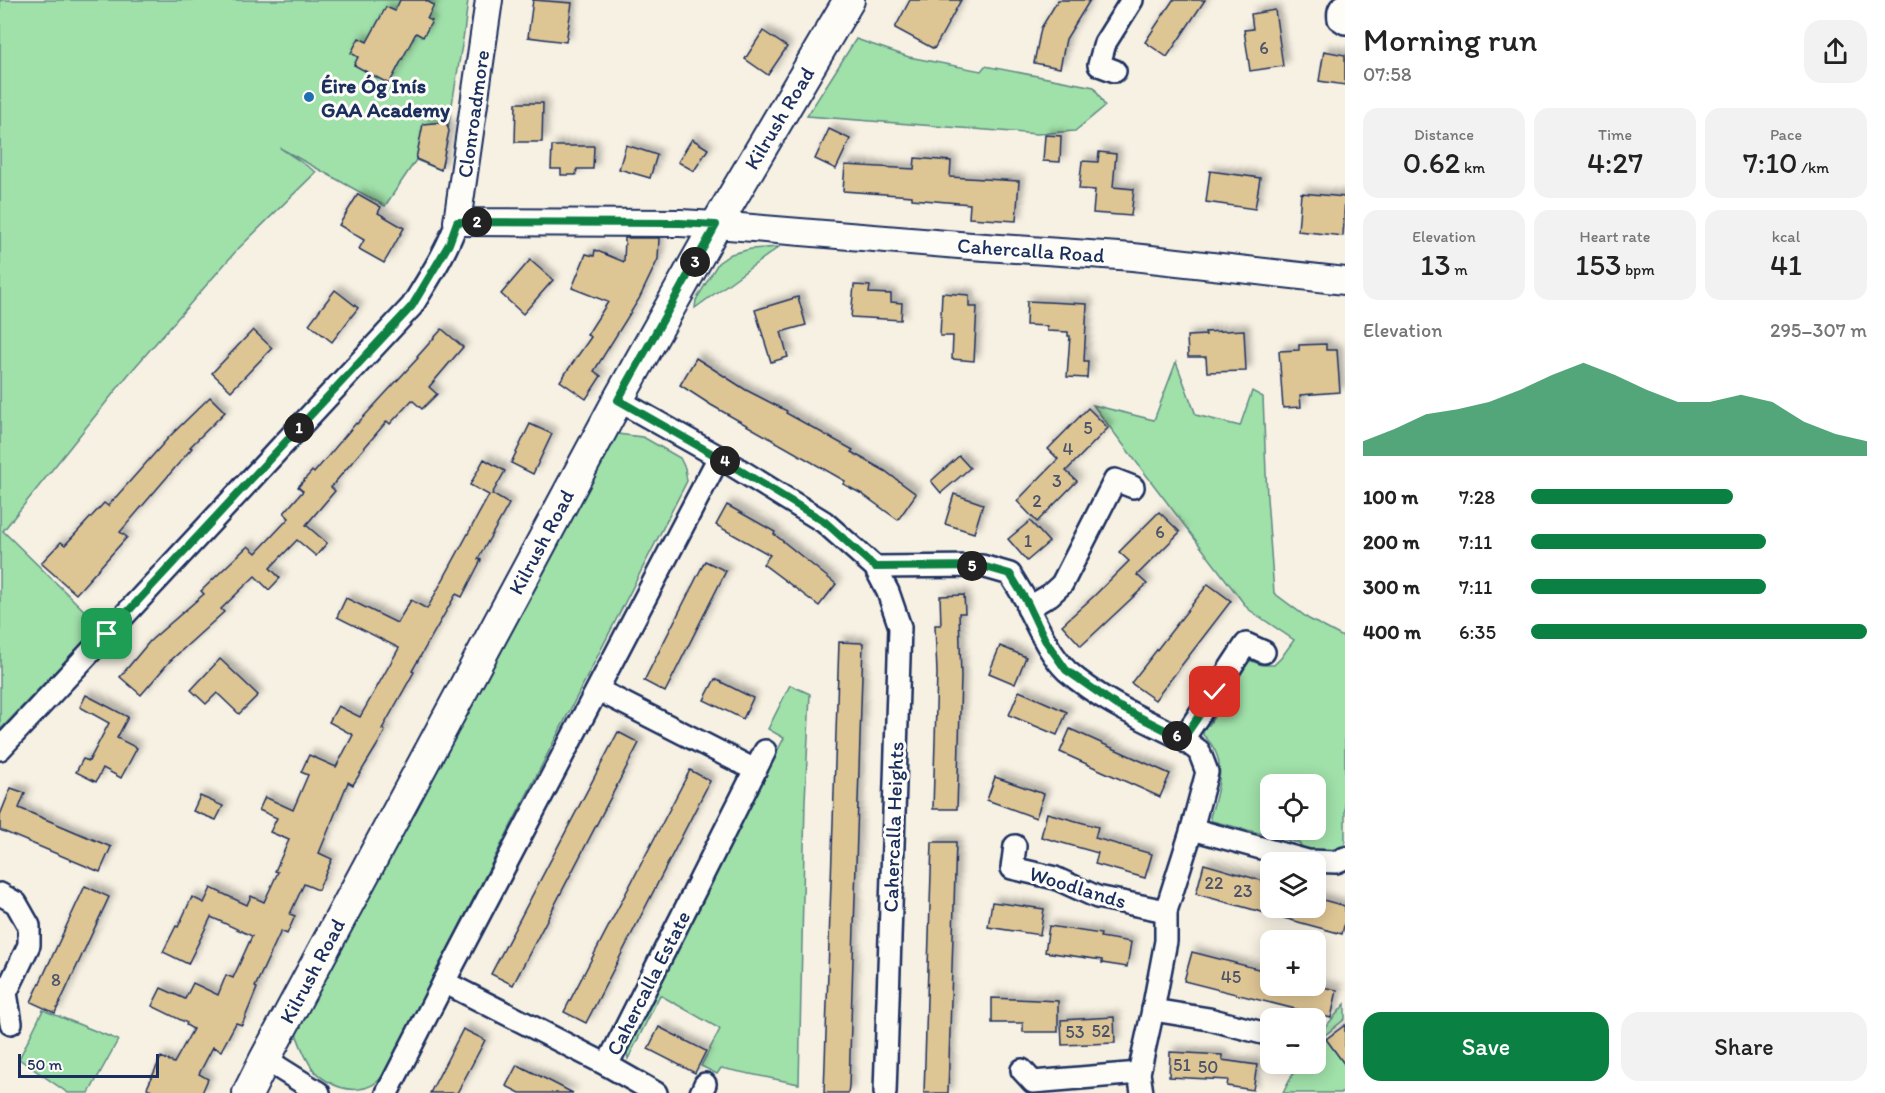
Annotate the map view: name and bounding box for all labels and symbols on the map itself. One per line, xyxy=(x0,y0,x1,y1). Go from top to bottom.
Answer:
house number: 6 xyxy=(1259,37,1269,59)
street label: Clonroadmore xyxy=(452,48,494,180)
street label: Kilrush Road xyxy=(739,62,819,174)
place label: Éire Óg Inís GAA Academy xyxy=(321,73,450,123)
marker: Éire Óg Inís GAA Academy xyxy=(302,90,316,104)
pin: 2 xyxy=(462,207,492,237)
street label: Cahercalla Road xyxy=(957,232,1106,268)
pin: 3 xyxy=(680,247,710,277)
pin: 1 xyxy=(284,413,314,443)
house number: 5 xyxy=(1083,417,1093,439)
house number: 4 xyxy=(1063,438,1074,460)
pin: 4 xyxy=(710,446,740,476)
house number: 3 xyxy=(1052,470,1062,492)
street label: Kilrush Road xyxy=(503,485,579,599)
house number: 2 xyxy=(1032,490,1042,512)
house number: 6 xyxy=(1155,521,1165,543)
house number: 1 xyxy=(1024,530,1032,552)
pin: 5 xyxy=(957,551,987,581)
pin xyxy=(81,608,132,659)
pin xyxy=(1189,666,1240,717)
pin: 6 xyxy=(1162,721,1192,751)
street label: Cahercalla Heights xyxy=(878,741,908,913)
street label: Woodlands xyxy=(1027,860,1129,914)
house number: 22 xyxy=(1205,872,1224,894)
house number: 23 xyxy=(1233,880,1253,902)
street label: Cahercalla Estate xyxy=(601,906,695,1060)
street label: Kilrush Road xyxy=(274,914,350,1028)
house number: 45 xyxy=(1221,966,1241,988)
house number: 8 xyxy=(51,969,61,991)
house number: 52 xyxy=(1092,1020,1111,1042)
house number: 53 xyxy=(1065,1021,1085,1043)
scale bar xyxy=(18,1051,159,1078)
house number: 51 xyxy=(1173,1054,1191,1076)
house number: 50 xyxy=(1198,1056,1218,1078)

